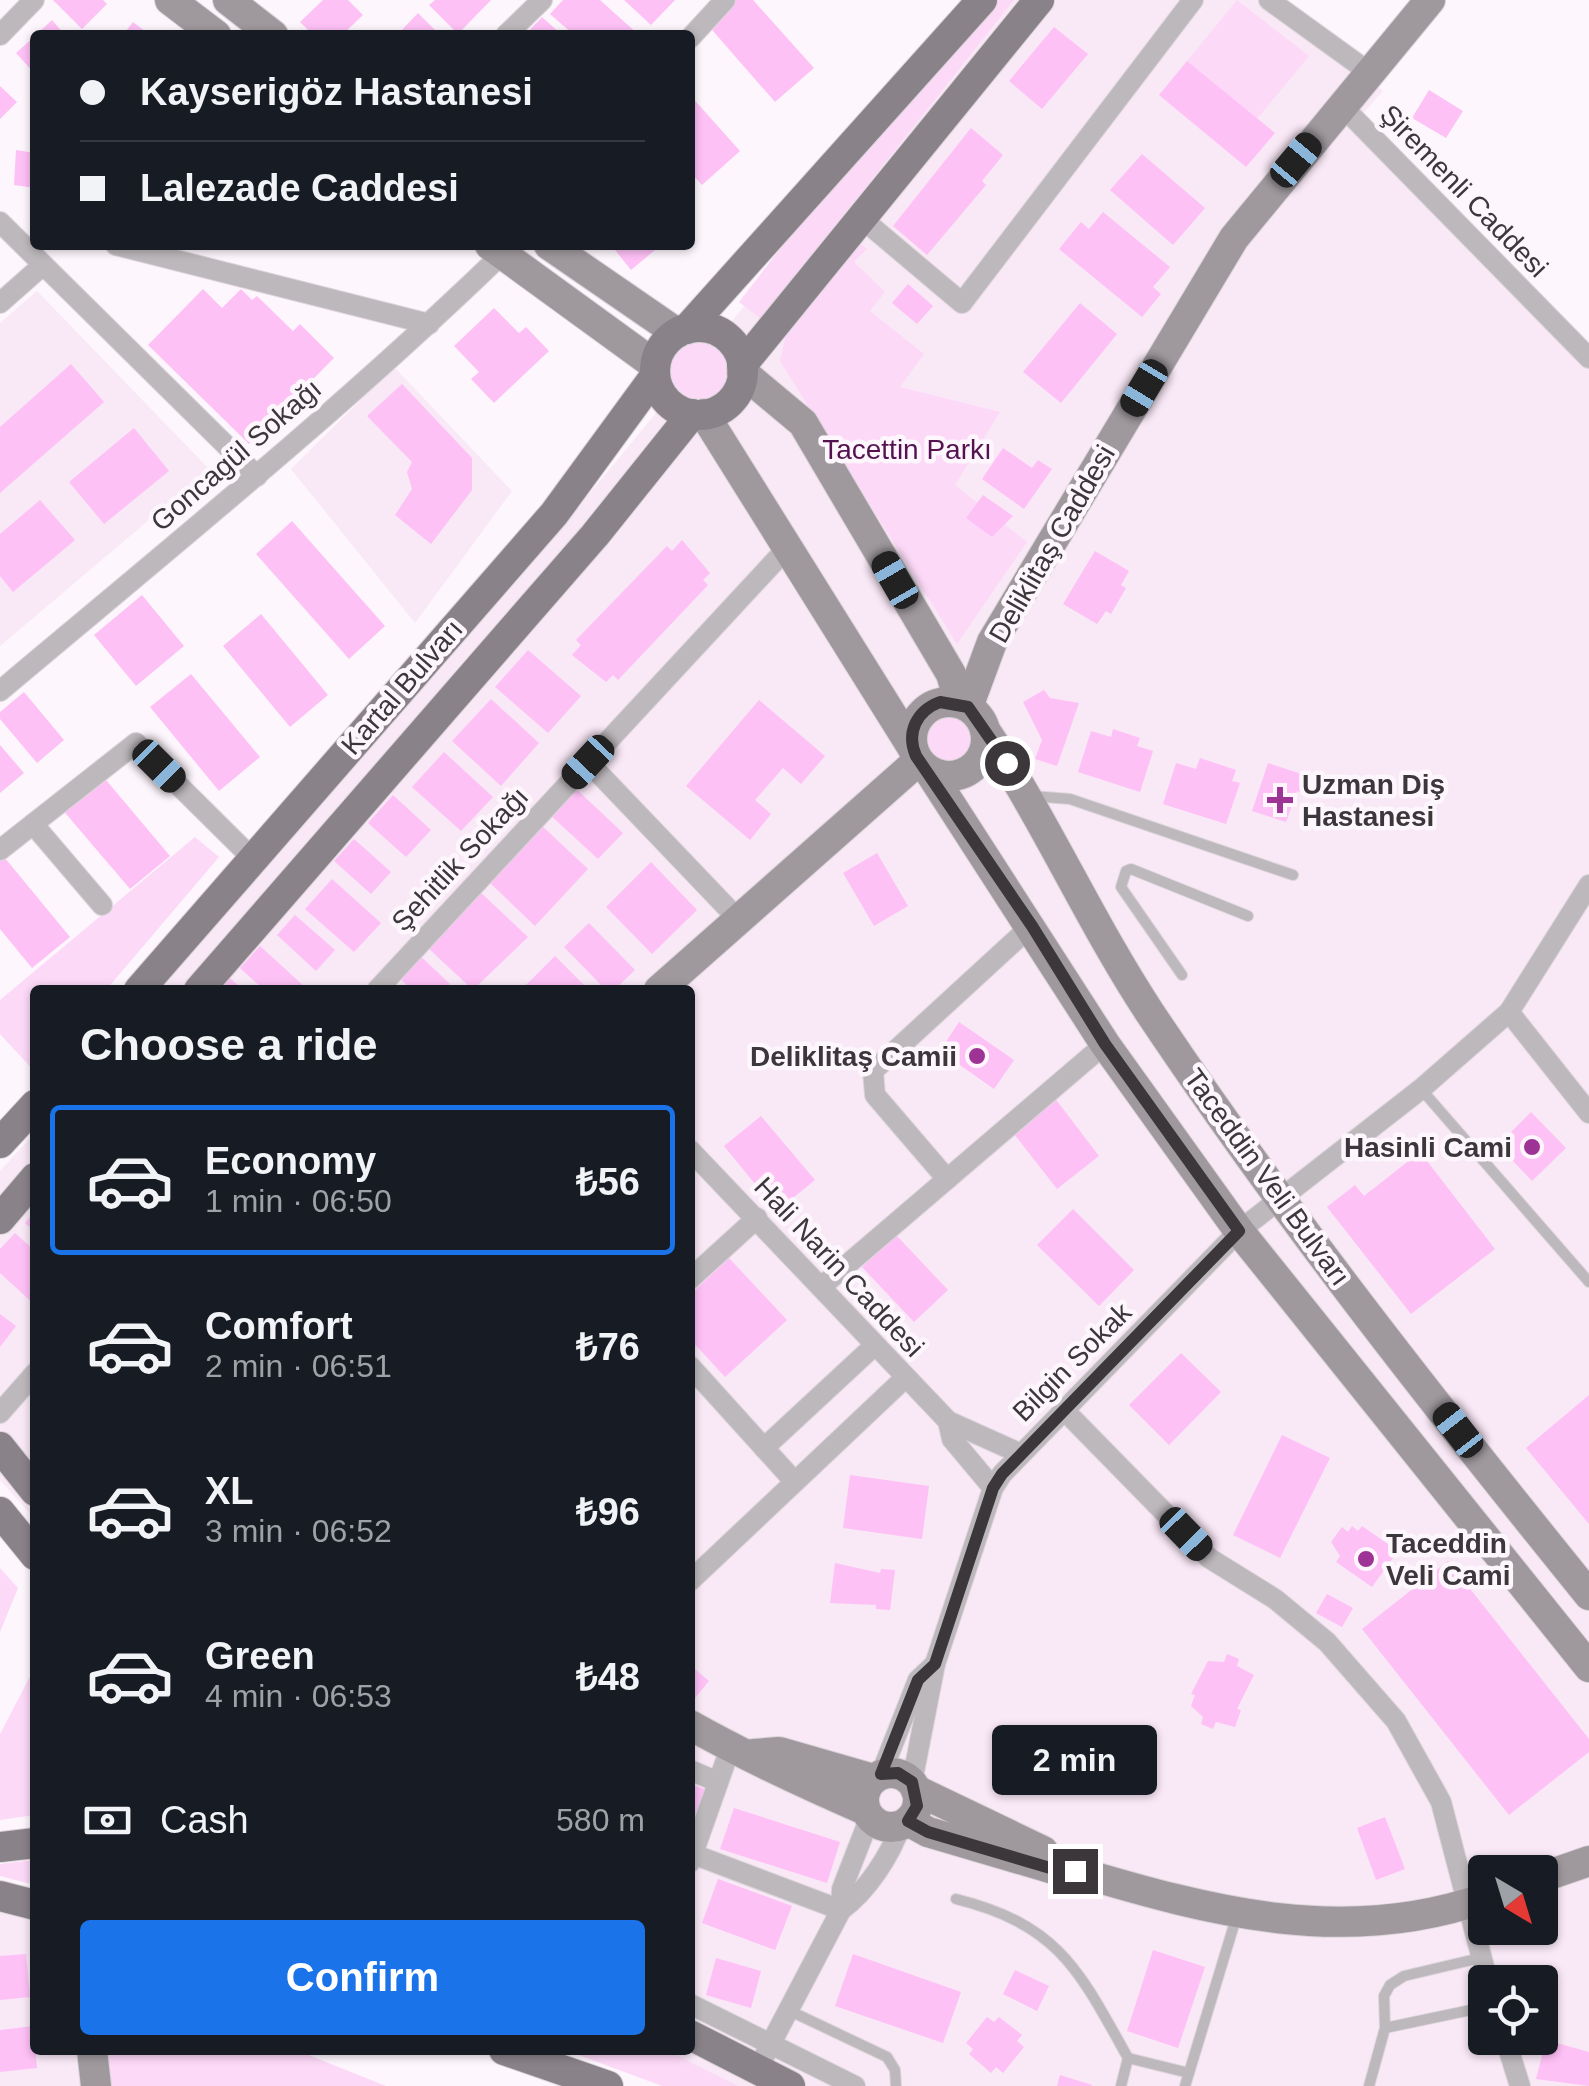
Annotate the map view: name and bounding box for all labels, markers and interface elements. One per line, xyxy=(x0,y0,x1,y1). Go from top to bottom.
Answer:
text: Kayserigöz Hastanesi xyxy=(140,71,533,113)
street label: Şiremenli Caddesi xyxy=(1374,99,1554,283)
car xyxy=(1265,127,1327,193)
text: Lalezade Caddesi xyxy=(140,167,459,209)
car xyxy=(1116,355,1172,421)
street label: Goncagül Sokağı xyxy=(145,373,327,537)
park label: Tacettin Parkı xyxy=(822,434,992,465)
street label: Deliklitaş Caddesi xyxy=(983,440,1121,648)
car xyxy=(867,547,923,613)
street label: Kartal Bulvarı xyxy=(335,613,469,761)
car xyxy=(557,730,619,794)
car xyxy=(127,734,191,798)
route start xyxy=(985,741,1030,786)
place label: Uzman Diş Hastanesi xyxy=(1302,769,1445,832)
street label: Şehitlik Sokağı xyxy=(386,781,534,937)
marker: Uzman Diş Hastanesi xyxy=(1267,787,1293,813)
text: Choose a ride xyxy=(80,1019,378,1070)
place label: Deliklitaş Camii xyxy=(750,1041,957,1072)
marker: Deliklitaş Camii xyxy=(966,1045,988,1067)
street label: Taceddin Veli Bulvarı xyxy=(1178,1063,1356,1291)
place label: Hasinli Cami xyxy=(1344,1132,1512,1163)
icon: car xyxy=(85,1135,175,1225)
marker: Hasinli Cami xyxy=(1521,1136,1543,1158)
text: Economy xyxy=(205,1140,376,1182)
text: ₺56 xyxy=(576,1161,640,1203)
street label: Hali Narin Caddesi xyxy=(748,1171,930,1363)
text: 1 min · 06:50 xyxy=(205,1183,392,1219)
street label: Bilgin Sokak xyxy=(1007,1296,1138,1427)
icon: car xyxy=(85,1300,175,1390)
text: Comfort xyxy=(205,1305,353,1347)
text: ₺76 xyxy=(576,1326,640,1368)
text: 2 min · 06:51 xyxy=(205,1348,392,1384)
car xyxy=(1428,1397,1488,1463)
icon: car xyxy=(85,1465,175,1555)
text: XL xyxy=(205,1470,254,1512)
text: ₺96 xyxy=(576,1491,640,1533)
car xyxy=(1154,1502,1218,1566)
text: 3 min · 06:52 xyxy=(205,1513,392,1549)
place label: Taceddin Veli Cami xyxy=(1386,1528,1511,1591)
marker: Taceddin Veli Cami xyxy=(1355,1548,1377,1570)
icon: car xyxy=(85,1630,175,1720)
text: Green xyxy=(205,1635,315,1677)
text: ₺48 xyxy=(576,1656,640,1698)
text: 4 min · 06:53 xyxy=(205,1678,392,1714)
callout: 2 min xyxy=(992,1726,1158,1796)
text: 2 min xyxy=(1033,1742,1116,1778)
icon: cash xyxy=(80,1793,135,1848)
text: Cash xyxy=(160,1799,249,1841)
text: 580 m xyxy=(556,1802,645,1838)
route end xyxy=(1053,1849,1098,1894)
north arrow xyxy=(1468,1855,1558,1945)
map controls xyxy=(1468,1855,1558,2055)
button: Confirm xyxy=(80,1920,645,2035)
button: locate xyxy=(1468,1965,1558,2055)

